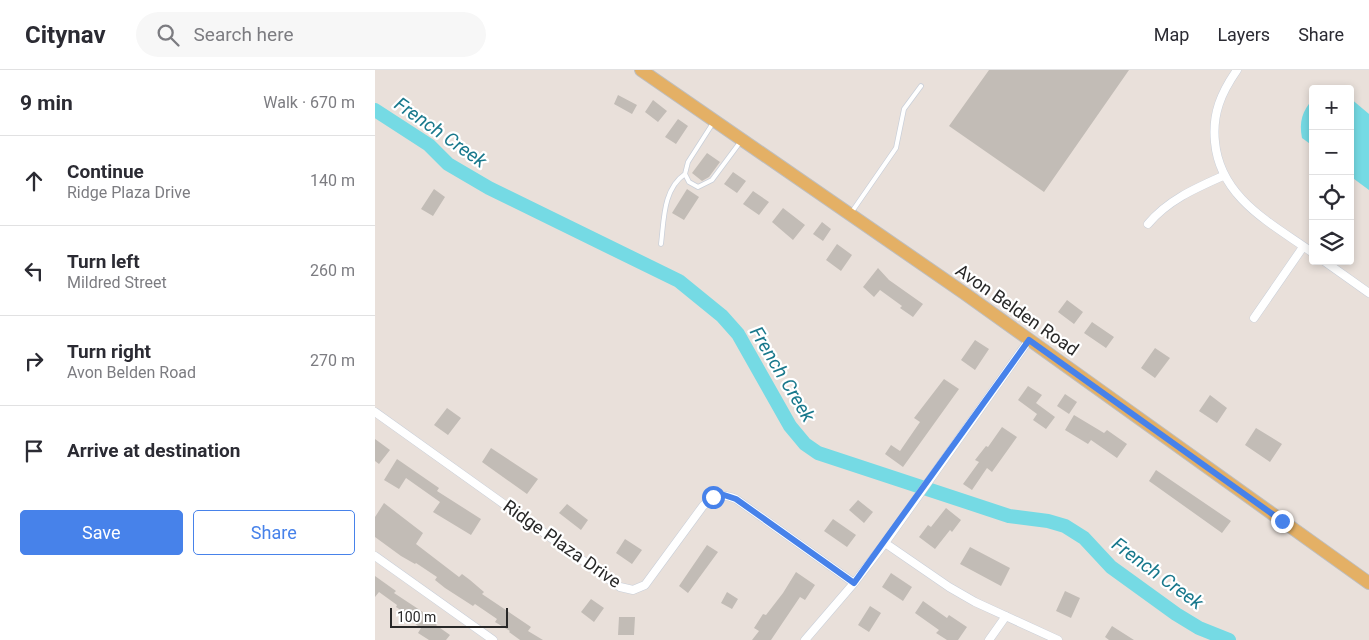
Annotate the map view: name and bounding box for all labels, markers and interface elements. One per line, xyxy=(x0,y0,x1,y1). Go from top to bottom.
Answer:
search box xyxy=(136,12,486,57)
text: Citynav xyxy=(25,21,106,49)
icon: search xyxy=(154,21,182,49)
text: Search here xyxy=(194,23,294,46)
text: Map xyxy=(1154,24,1189,45)
text: Layers xyxy=(1217,24,1270,45)
text: Share xyxy=(1298,24,1344,45)
map controls xyxy=(1309,85,1354,265)
button: + xyxy=(1309,85,1354,130)
text: 9 min xyxy=(20,91,73,115)
water label: French Creek xyxy=(390,92,492,173)
text: Walk · 670 m xyxy=(263,93,355,112)
button: − xyxy=(1309,130,1354,175)
text: Continue xyxy=(67,160,144,183)
icon: ahead xyxy=(20,167,48,195)
text: 140 m xyxy=(310,171,355,190)
button: locate xyxy=(1309,175,1354,220)
text: Ridge Plaza Drive xyxy=(67,183,190,202)
button: layers xyxy=(1309,220,1354,265)
text: Turn left xyxy=(67,250,140,273)
icon: left xyxy=(20,257,48,285)
street label: Avon Belden Road xyxy=(952,259,1083,360)
text: 260 m xyxy=(310,261,355,280)
text: Mildred Street xyxy=(67,273,167,292)
water label: French Creek xyxy=(745,322,820,427)
text: Turn right xyxy=(67,340,151,363)
icon: right xyxy=(20,347,48,375)
text: 270 m xyxy=(310,351,355,370)
text: Avon Belden Road xyxy=(67,363,196,382)
icon: arrive xyxy=(20,437,48,465)
text: Arrive at destination xyxy=(67,439,240,462)
route start xyxy=(702,486,725,509)
street label: Ridge Plaza Drive xyxy=(499,495,625,592)
button: Save xyxy=(20,510,183,555)
button: Share xyxy=(193,510,355,555)
route end xyxy=(1271,510,1294,533)
water label: French Creek xyxy=(1108,533,1208,615)
scale bar xyxy=(390,605,507,628)
text: 100 m xyxy=(397,609,436,625)

